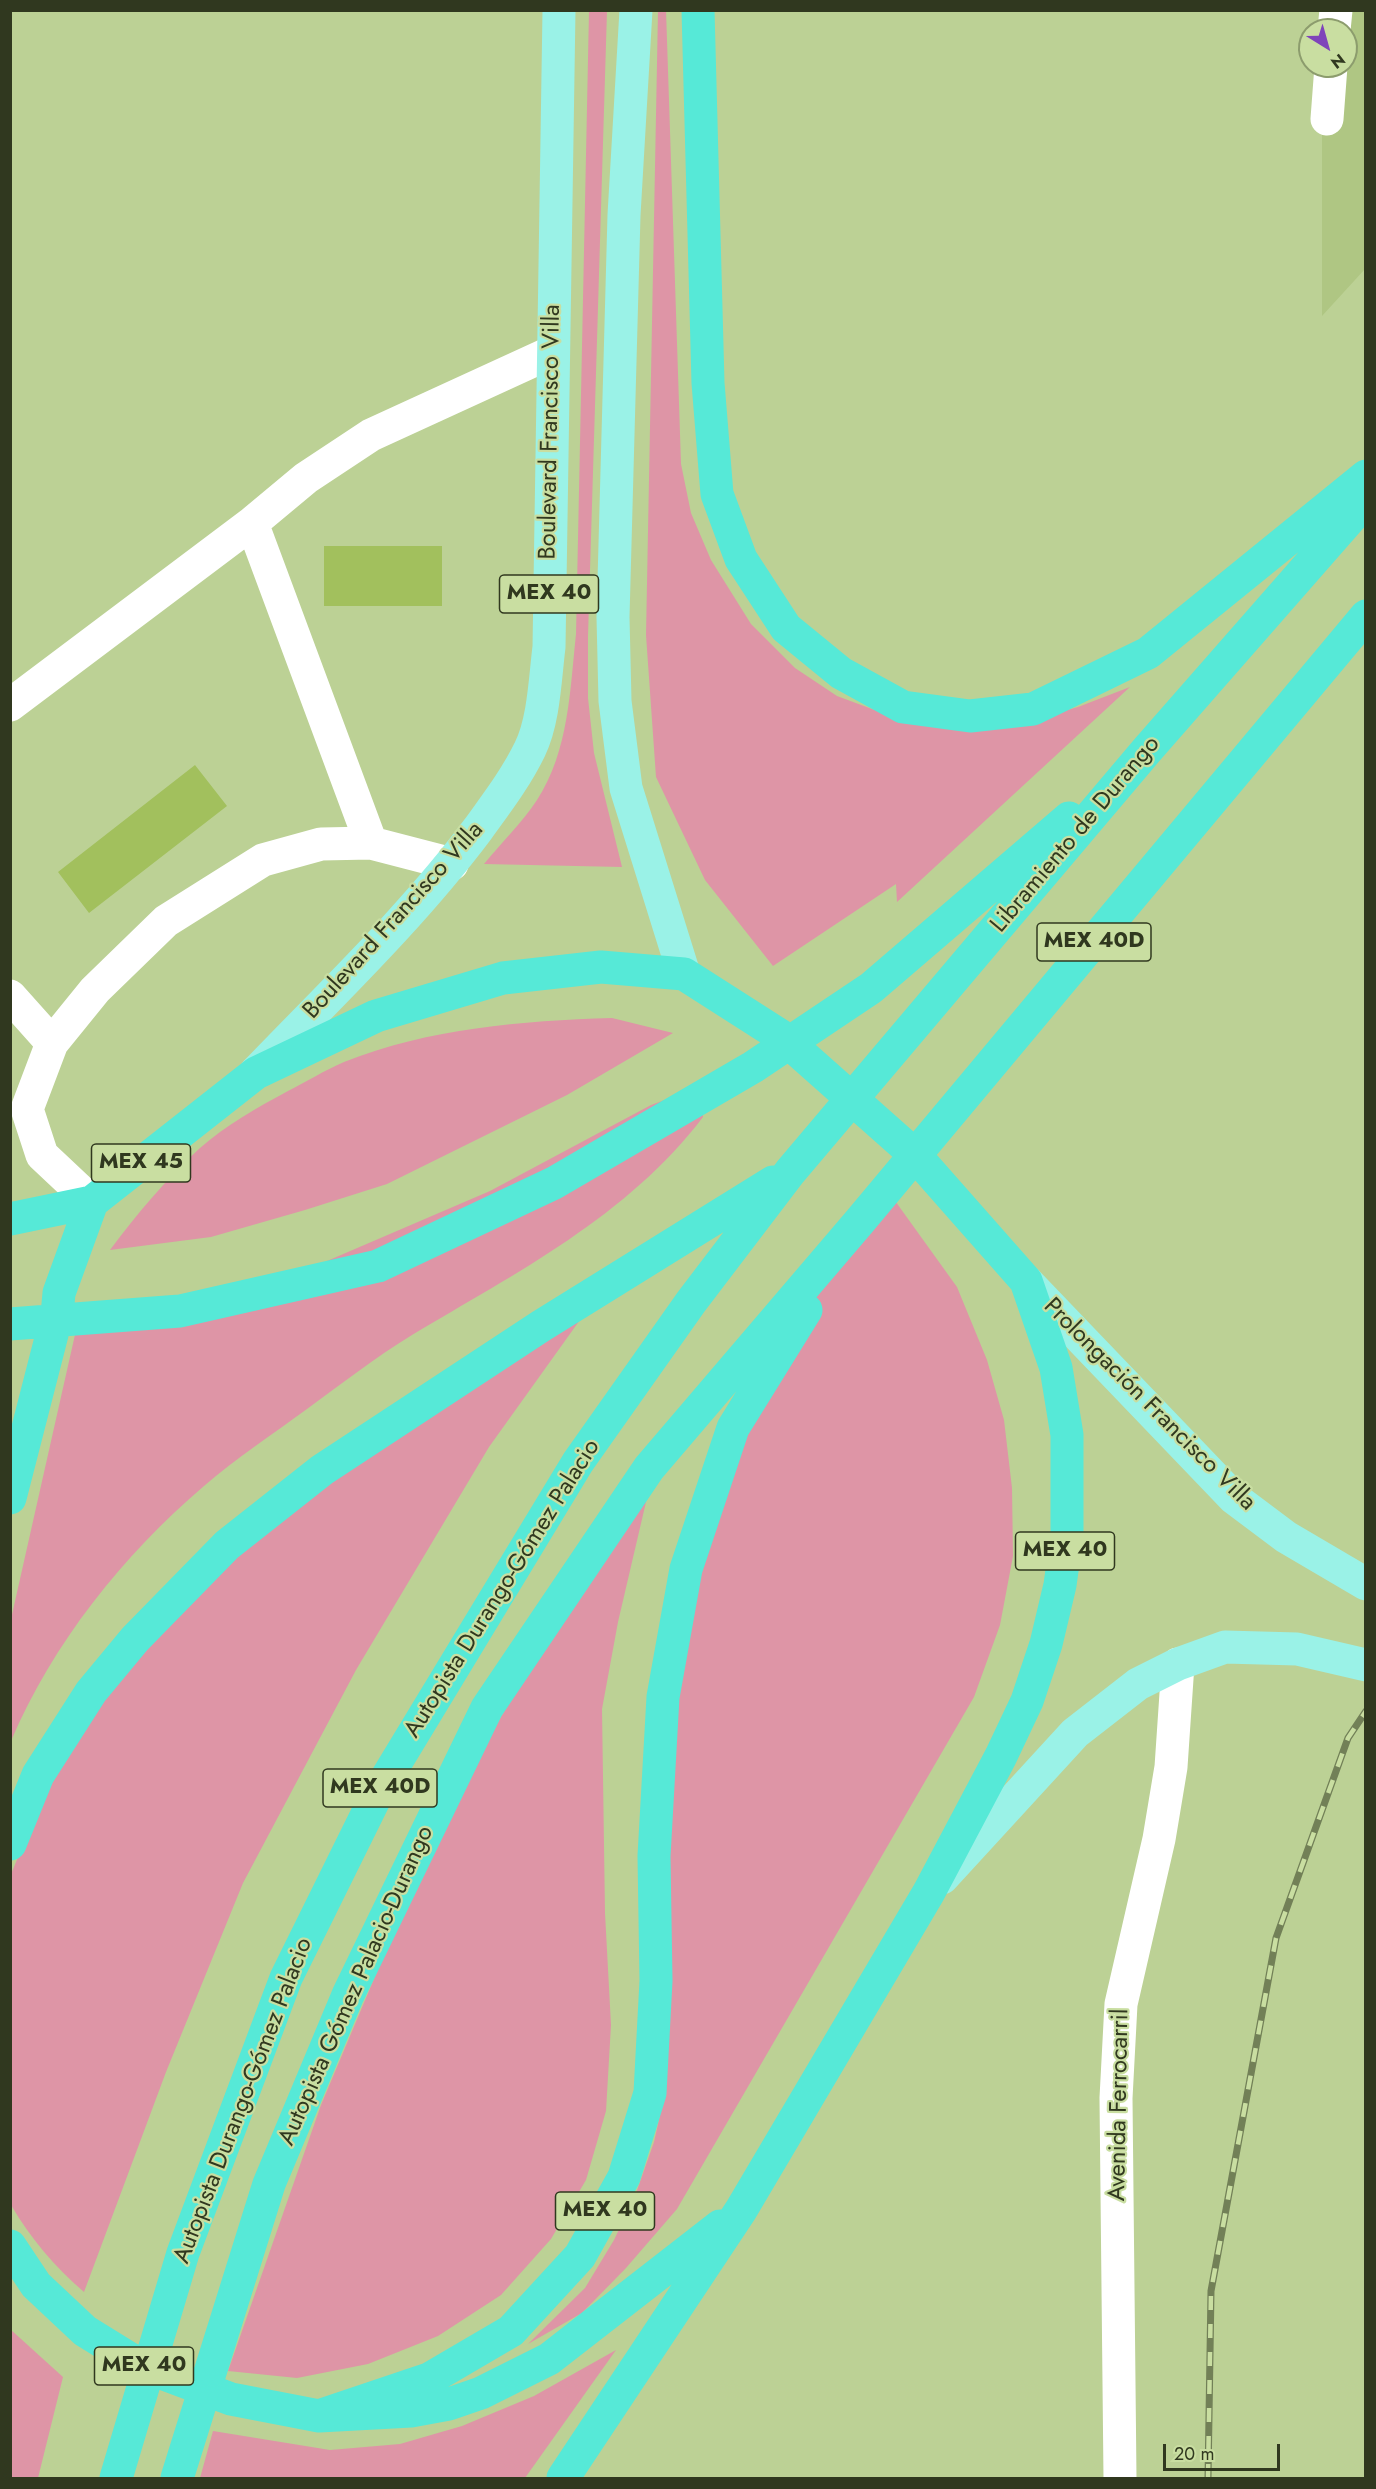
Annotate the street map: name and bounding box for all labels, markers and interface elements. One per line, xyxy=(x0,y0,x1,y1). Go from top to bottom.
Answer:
north arrow xyxy=(1298,18,1358,78)
text: N xyxy=(1326,48,1350,74)
street label: Boulevard Francisco Villa xyxy=(534,304,568,560)
road number: MEX 40 xyxy=(500,575,598,613)
street label: Libramiento de Durango xyxy=(985,731,1167,939)
street label: Boulevard Francisco Villa xyxy=(298,816,490,1026)
road number: MEX 40D xyxy=(1037,923,1151,961)
road number: MEX 45 xyxy=(92,1144,190,1182)
street label: Prolongación Francisco Villa xyxy=(1037,1293,1261,1517)
street label: Autopista Durango-Gómez Palacio xyxy=(399,1434,607,1744)
road number: MEX 40 xyxy=(1016,1532,1114,1570)
road number: MEX 40D xyxy=(323,1769,437,1807)
street label: Autopista Gómez Palacio-Durango xyxy=(273,1822,441,2150)
street label: Autopista Durango-Gómez Palacio xyxy=(168,1934,320,2268)
street label: Avenida Ferrocarril xyxy=(1104,2008,1136,2202)
road number: MEX 40 xyxy=(556,2192,654,2230)
road number: MEX 40 xyxy=(94,2347,194,2385)
scale bar xyxy=(1166,2432,1283,2470)
text: 20 m xyxy=(1174,2441,1214,2467)

